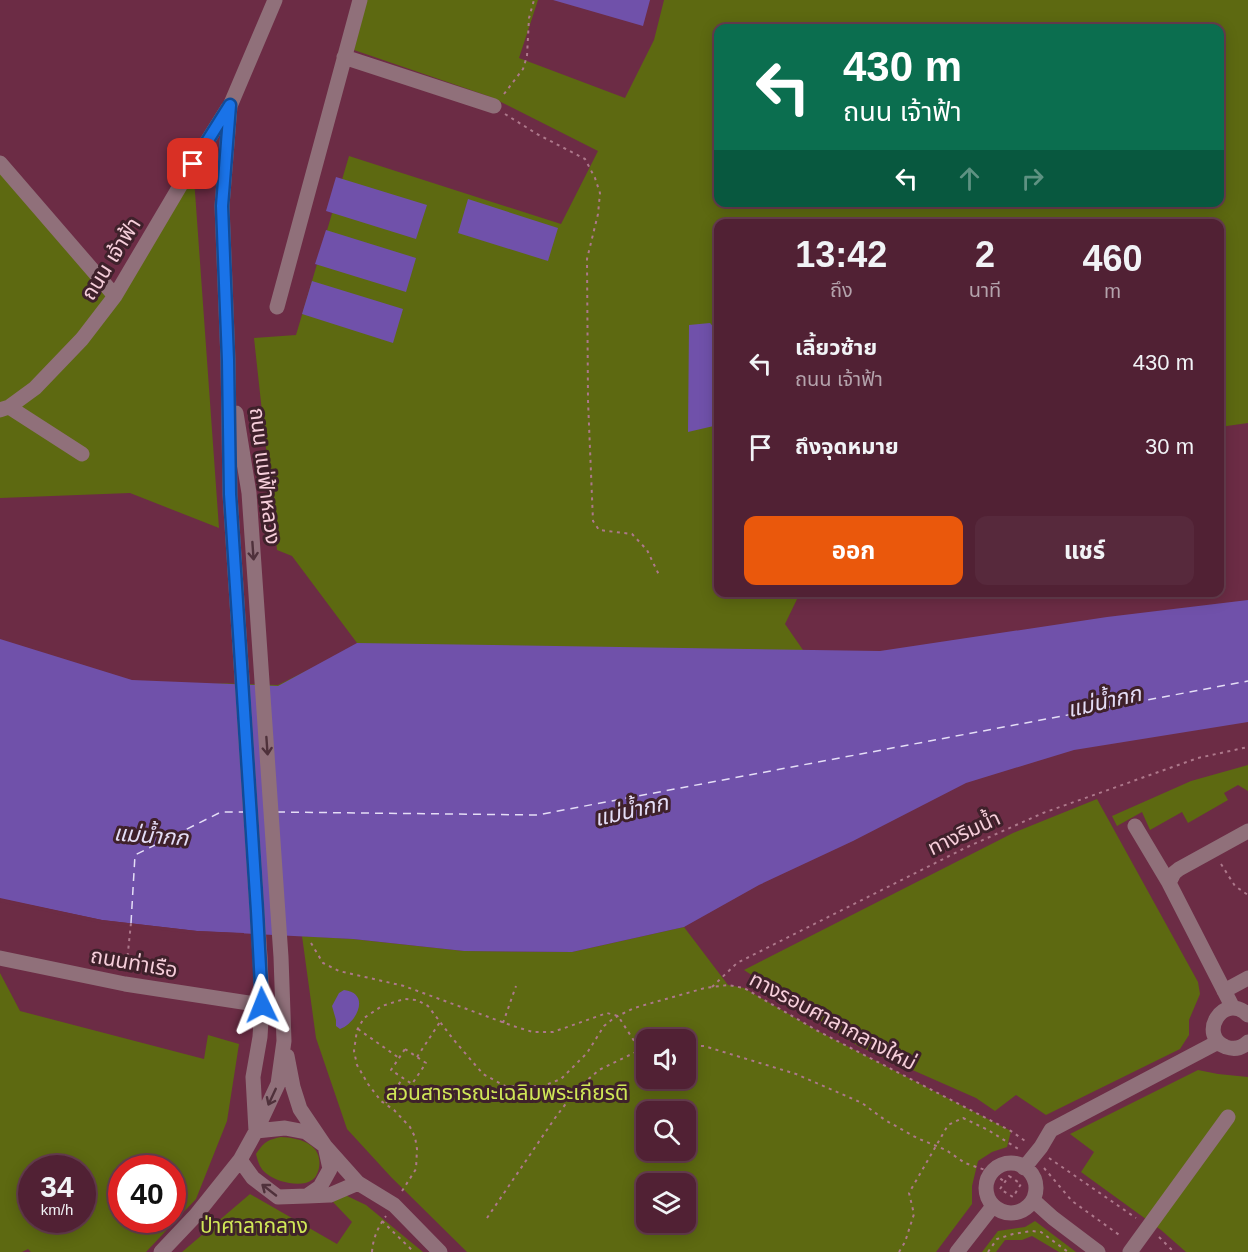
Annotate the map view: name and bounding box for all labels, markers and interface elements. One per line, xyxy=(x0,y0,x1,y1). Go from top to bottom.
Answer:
text: 430 m xyxy=(843,43,962,90)
icon: left xyxy=(744,48,822,126)
text: ถนน เจ้าฟ้า xyxy=(843,97,962,127)
pin xyxy=(167,138,218,189)
icon: arrive xyxy=(176,147,209,180)
icon: left xyxy=(890,162,923,195)
icon: ahead xyxy=(953,162,986,195)
icon: right xyxy=(1016,162,1049,195)
street label: ถนน เจ้าฟ้า xyxy=(76,213,145,304)
text: 13:42 xyxy=(795,234,887,275)
text: 2 xyxy=(975,234,995,275)
text: 460 xyxy=(1083,238,1143,279)
text: ถึง xyxy=(830,279,853,301)
text: นาที xyxy=(969,279,1001,301)
text: m xyxy=(1104,280,1121,302)
text: เลี้ยวซ้าย xyxy=(795,335,877,360)
icon: left xyxy=(744,347,777,380)
text: 430 m xyxy=(1133,350,1194,375)
text: ถนน เจ้าฟ้า xyxy=(795,368,883,390)
street label: ถนน แม่ฟ้าหลวง xyxy=(246,406,285,546)
icon: arrive xyxy=(744,431,777,464)
text: ถึงจุดหมาย xyxy=(795,434,899,459)
text: 30 m xyxy=(1145,434,1194,459)
button: ออก xyxy=(744,516,963,585)
button: แชร์ xyxy=(975,516,1194,585)
one-way arrow xyxy=(248,541,259,561)
water label: แม่น้ำกก xyxy=(1064,678,1144,722)
one-way arrow xyxy=(261,735,272,755)
water label: แม่น้ำกก xyxy=(591,787,671,831)
street label: ทางริมน้ำ xyxy=(923,803,1004,859)
water label: แม่น้ำกก xyxy=(113,817,190,851)
street label: ถนนท่าเรือ xyxy=(89,944,179,981)
street label: ทางรอบศาลากลางใหม่ xyxy=(746,967,921,1074)
position arrow xyxy=(230,973,294,1037)
map controls xyxy=(636,1029,696,1233)
button: sound xyxy=(636,1029,696,1089)
park label: สวนสาธารณะเฉลิมพระเกียรติ xyxy=(386,1081,628,1104)
one-way arrow xyxy=(266,1088,278,1106)
button: search xyxy=(636,1101,696,1161)
speed limit sign: 40 xyxy=(108,1155,186,1233)
text: 34 xyxy=(40,1170,74,1203)
button: layers xyxy=(636,1173,696,1233)
one-way arrow xyxy=(261,1184,277,1197)
text: km/h xyxy=(41,1201,73,1218)
park label: ป่าศาลากลาง xyxy=(200,1214,308,1237)

